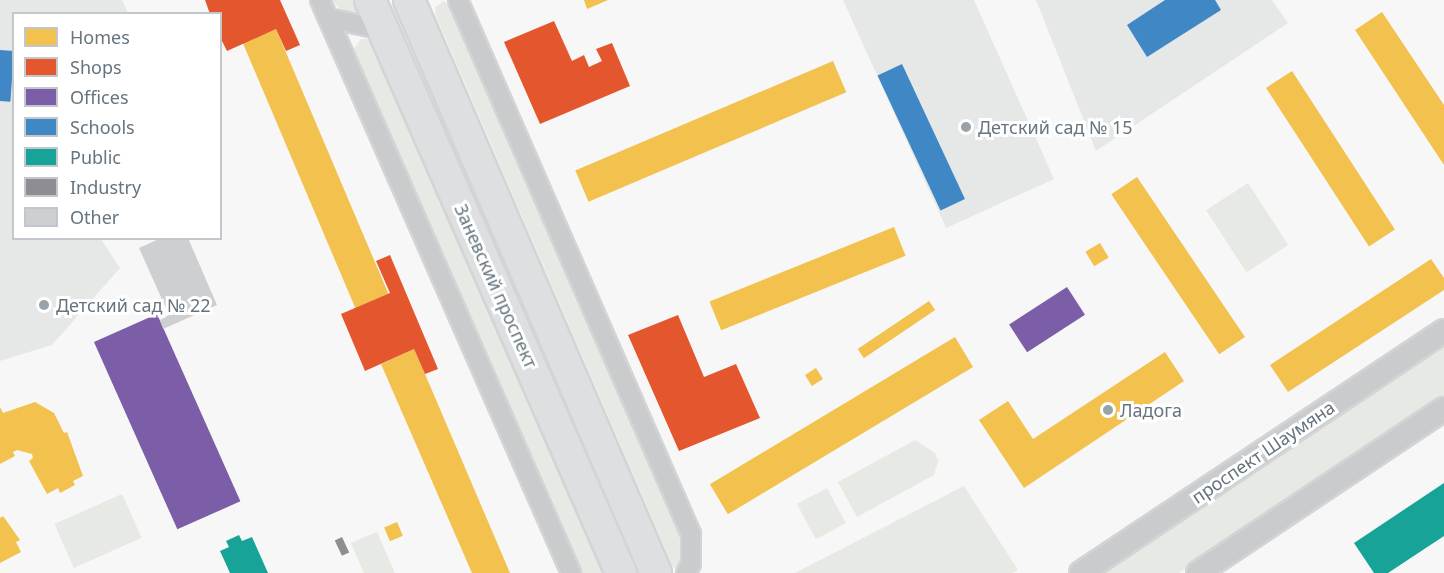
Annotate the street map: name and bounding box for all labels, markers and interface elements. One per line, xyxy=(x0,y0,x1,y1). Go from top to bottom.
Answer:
legend xyxy=(12,12,222,240)
text: Homes xyxy=(70,25,130,49)
text: Shops xyxy=(70,55,122,79)
text: Offices xyxy=(70,85,129,109)
text: Schools xyxy=(70,115,135,139)
place label: Детский сад № 15 xyxy=(978,116,1133,138)
marker: Детский сад № 15 xyxy=(959,120,973,134)
text: Public xyxy=(70,145,121,169)
text: Industry xyxy=(70,175,141,199)
street label: Заневский проспект xyxy=(450,201,542,371)
text: Other xyxy=(70,205,119,229)
place label: Детский сад № 22 xyxy=(56,294,211,316)
marker: Детский сад № 22 xyxy=(37,298,51,312)
street label: проспект Шаумяна xyxy=(1187,396,1339,508)
place label: Ладога xyxy=(1120,399,1182,421)
marker: Ладога xyxy=(1101,403,1115,417)

